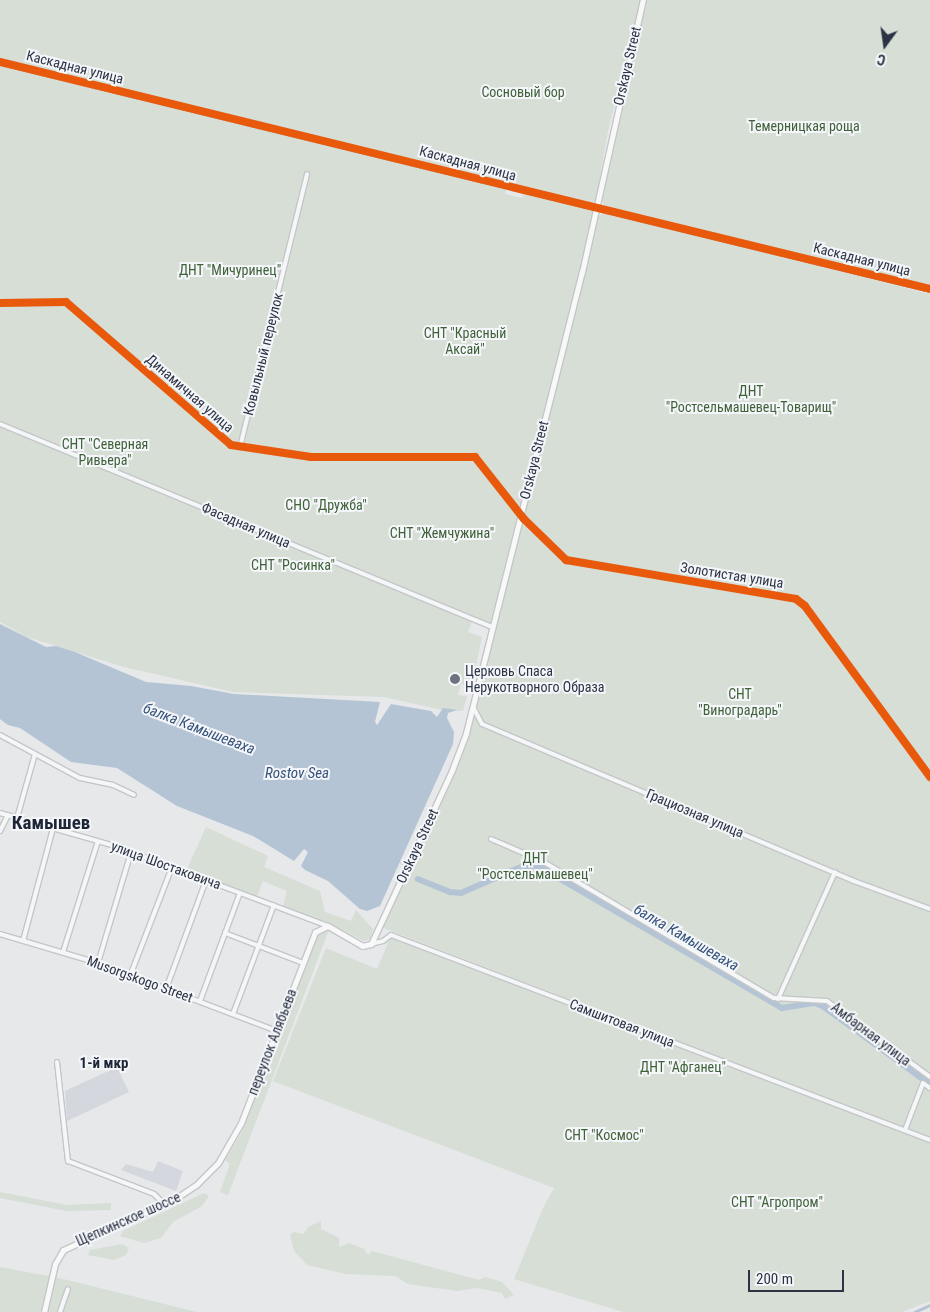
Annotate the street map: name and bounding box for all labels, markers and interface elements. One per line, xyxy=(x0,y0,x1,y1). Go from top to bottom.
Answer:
north arrow xyxy=(860,20,910,70)
street label: Orskaya Street xyxy=(610,25,644,107)
street label: Каскадная улица xyxy=(25,47,125,87)
text: С xyxy=(876,51,887,68)
park label: Сосновый бор xyxy=(481,84,565,100)
park label: Темерницкая роща xyxy=(748,118,860,134)
street label: Каскадная улица xyxy=(418,142,518,184)
street label: Каскадная улица xyxy=(812,239,912,279)
park label: ДНТ "Мичуринец" xyxy=(179,262,281,278)
street label: Ковыльный переулок xyxy=(240,291,286,417)
park label: СНТ "Красный Аксай" xyxy=(424,325,506,358)
street label: Динамичная улица xyxy=(143,350,237,436)
park label: ДНТ "Ростсельмашевец-Товарищ" xyxy=(666,383,836,416)
street label: Orskaya Street xyxy=(516,419,552,501)
park label: СНТ "Северная Ривьера" xyxy=(61,436,149,468)
park label: СНО "Дружба" xyxy=(285,497,367,513)
street label: Фасадная улица xyxy=(199,499,293,551)
park label: СНТ "Жемчужина" xyxy=(390,525,494,541)
park label: СНТ "Росинка" xyxy=(251,557,335,573)
street label: Золотистая улица xyxy=(679,559,785,591)
place label: Церковь Спаса Нерукотворного Образа xyxy=(465,663,604,696)
marker: Церковь Спаса Нерукотворного Образа xyxy=(449,673,461,685)
park label: СНТ "Виноградарь" xyxy=(698,686,782,719)
water label: балка Камышеваха xyxy=(141,699,257,759)
water label: Rostov Sea xyxy=(265,765,329,783)
street label: Грациозная улица xyxy=(644,785,746,841)
street label: Orskaya Street xyxy=(392,806,442,886)
district label: Камышев xyxy=(12,812,90,834)
street label: улица Шостаковича xyxy=(109,837,223,893)
park label: ДНТ "Ростсельмашевец" xyxy=(477,850,593,882)
water label: балка Камышеваха xyxy=(630,901,742,975)
street label: Musorgskogo Street xyxy=(85,952,195,1006)
street label: переулок Алябьева xyxy=(244,986,300,1098)
street label: Самшитовая улица xyxy=(567,995,677,1051)
street label: Амбарная улица xyxy=(828,999,914,1069)
district label: 1-й мкр xyxy=(80,1055,128,1073)
park label: ДНТ "Афганец" xyxy=(640,1059,726,1075)
park label: СНТ "Космос" xyxy=(564,1127,644,1143)
street label: Щепкинское шоссе xyxy=(73,1188,183,1250)
park label: СНТ "Агропром" xyxy=(731,1194,823,1210)
scale bar xyxy=(750,1260,846,1292)
text: 200 m xyxy=(756,1270,793,1288)

